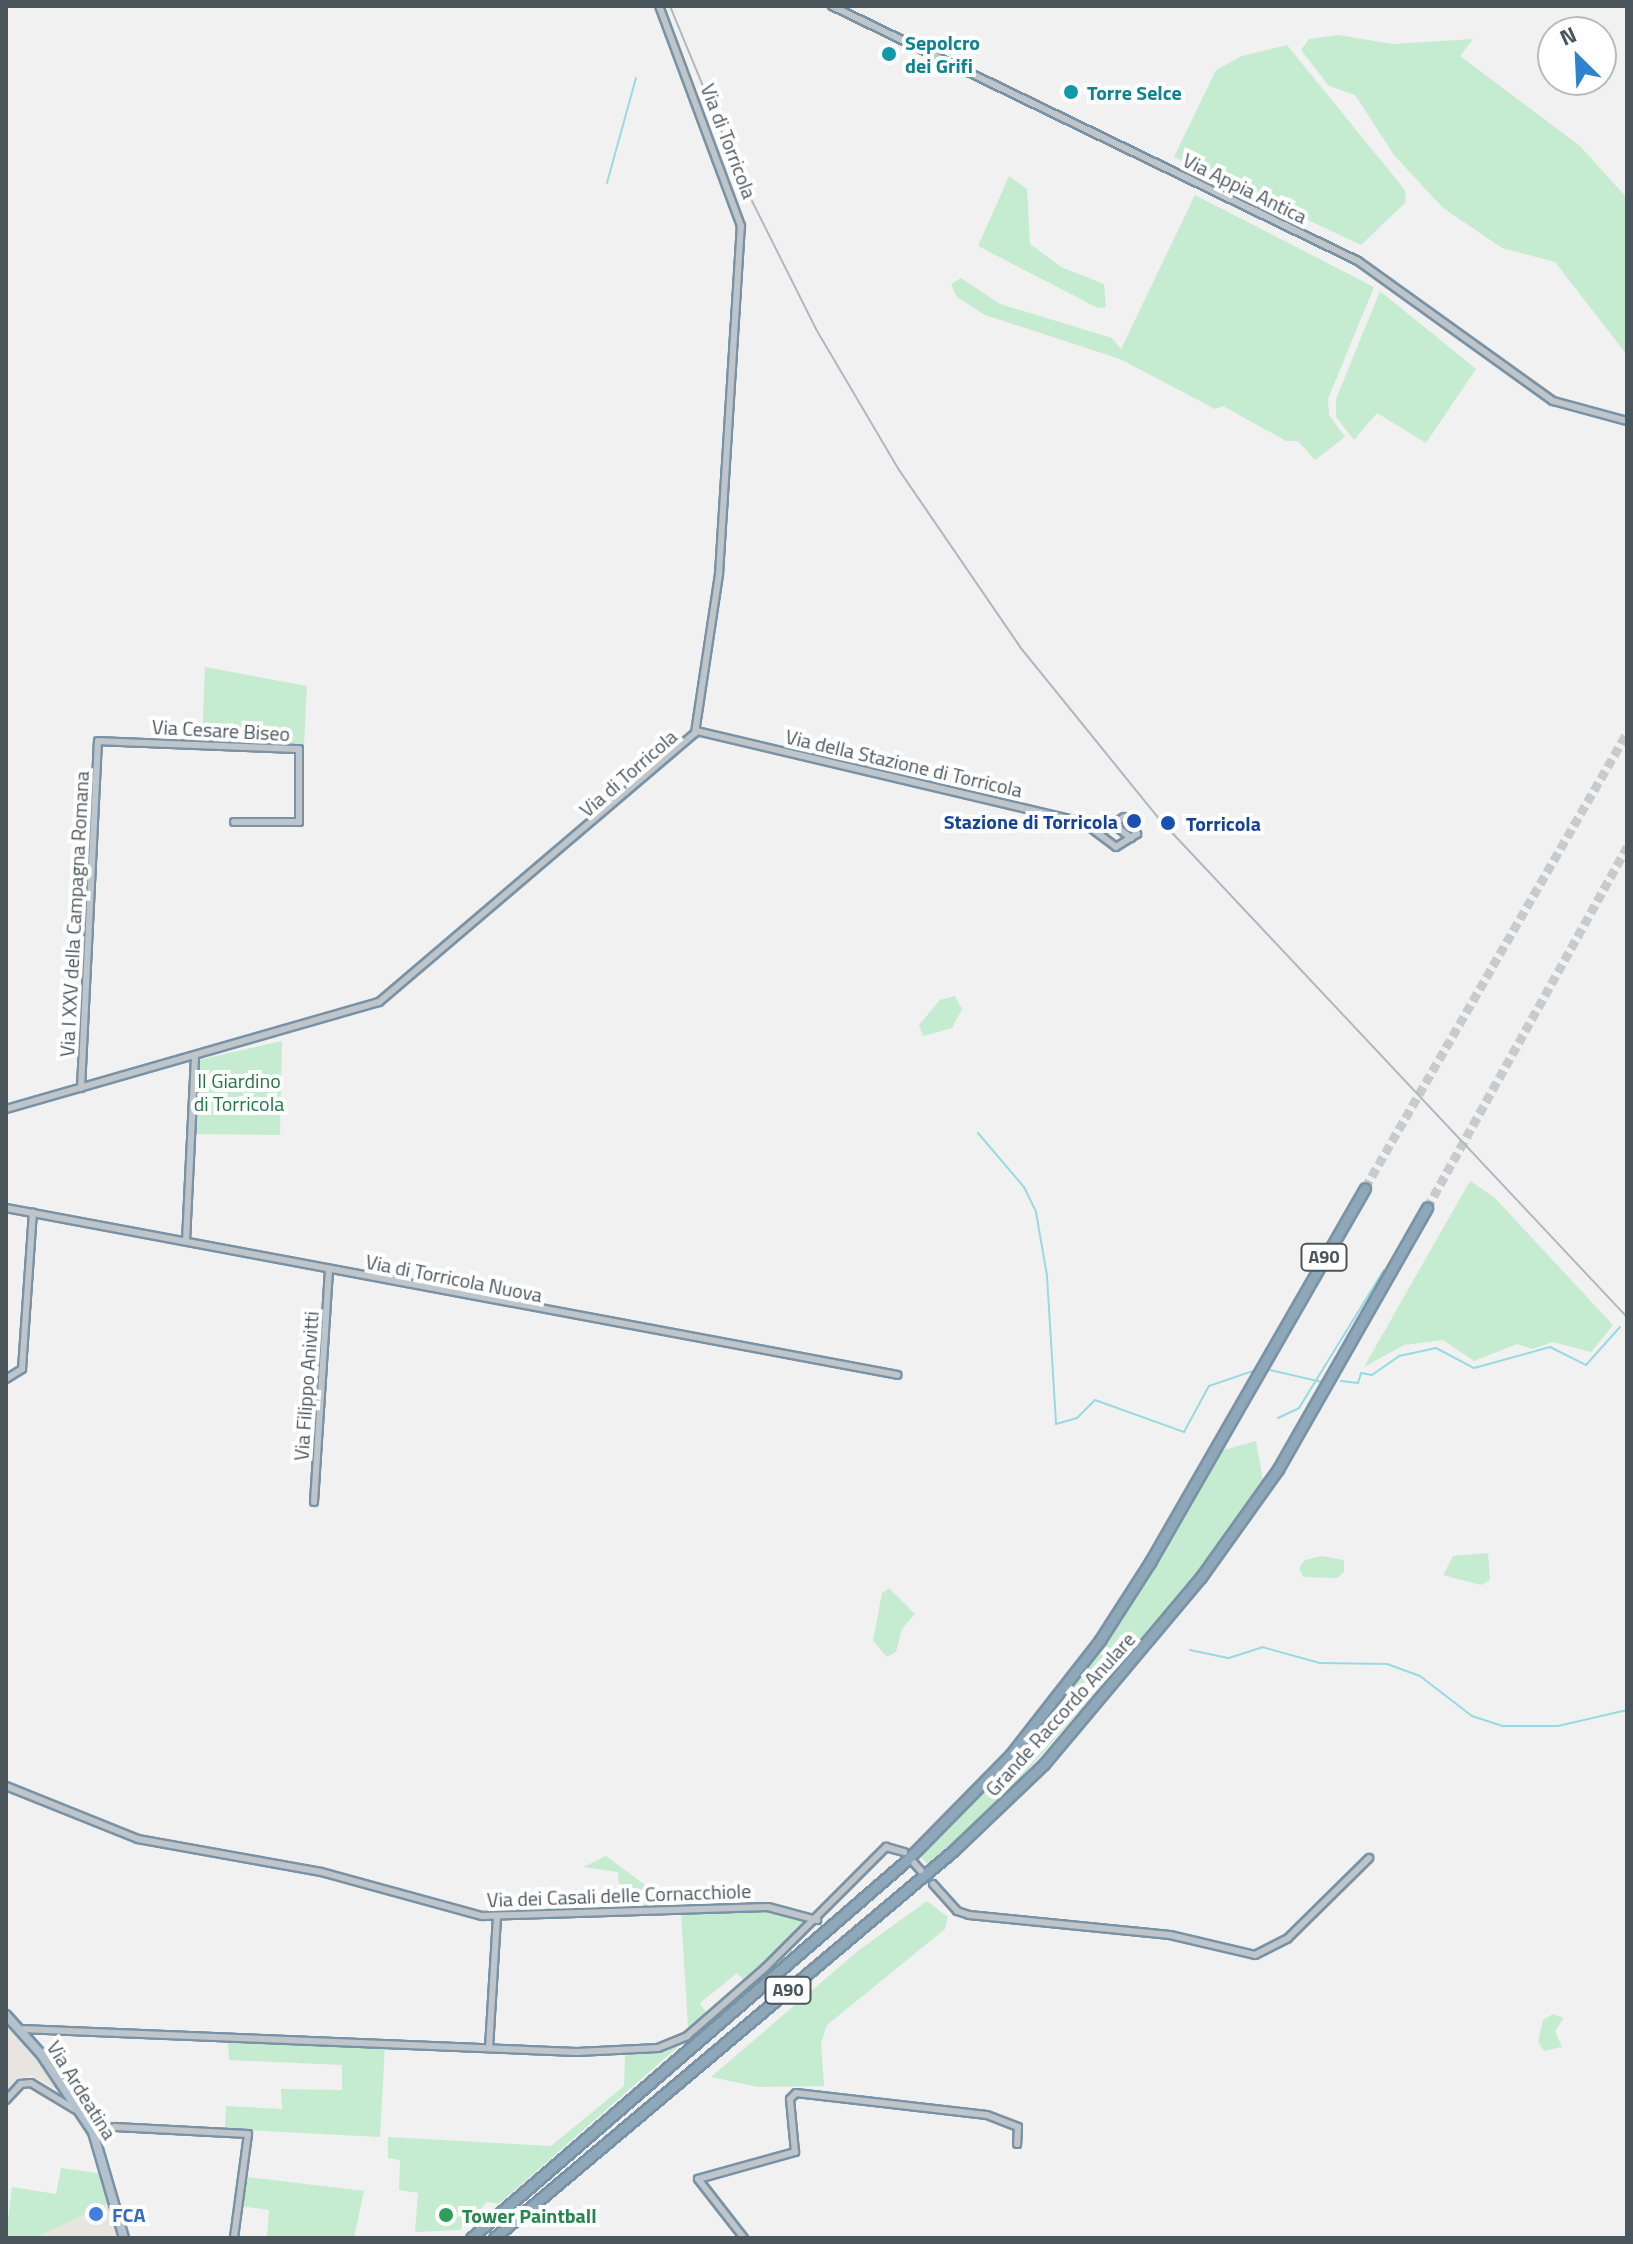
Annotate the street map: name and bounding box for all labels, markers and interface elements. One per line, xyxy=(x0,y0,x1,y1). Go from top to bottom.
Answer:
north arrow xyxy=(1537,16,1617,96)
text: N xyxy=(1554,17,1582,55)
place label: Sepolcro dei Grifi xyxy=(905,30,980,77)
marker: Sepolcro dei Grifi xyxy=(880,45,898,63)
street label: Via di Torricola xyxy=(696,80,762,202)
place label: Torre Selce xyxy=(1087,80,1182,104)
marker: Torre Selce xyxy=(1062,83,1080,101)
street label: Via Appia Antica xyxy=(1179,148,1311,228)
street label: Via Cesare Biseo xyxy=(151,714,291,746)
street label: Via di Torricola xyxy=(574,724,682,822)
street label: Via della Stazione di Torricola xyxy=(783,724,1025,802)
street label: Via I XXV della Campagna Romana xyxy=(55,770,93,1058)
place label: Stazione di Torricola xyxy=(944,809,1118,833)
place label: Torricola xyxy=(1186,811,1261,835)
marker: Stazione di Torricola xyxy=(1125,812,1143,830)
marker: Torricola xyxy=(1157,812,1179,834)
park label: Il Giardino di Torricola xyxy=(194,1069,284,1116)
road number: A90 xyxy=(1300,1243,1348,1271)
street label: Via di Torricola Nuova xyxy=(364,1249,544,1307)
street label: Via Filippo Anivitti xyxy=(289,1310,323,1462)
street label: Grande Raccordo Anulare xyxy=(980,1627,1140,1801)
street label: Via dei Casali delle Cornacchiole xyxy=(486,1878,752,1912)
road number: A90 xyxy=(764,1976,812,2004)
street label: Via Ardeatina xyxy=(42,2036,122,2144)
place label: FCA xyxy=(112,2202,146,2226)
place label: Tower Paintball xyxy=(462,2203,597,2227)
marker: FCA xyxy=(87,2205,105,2223)
marker: Tower Paintball xyxy=(437,2206,455,2224)

